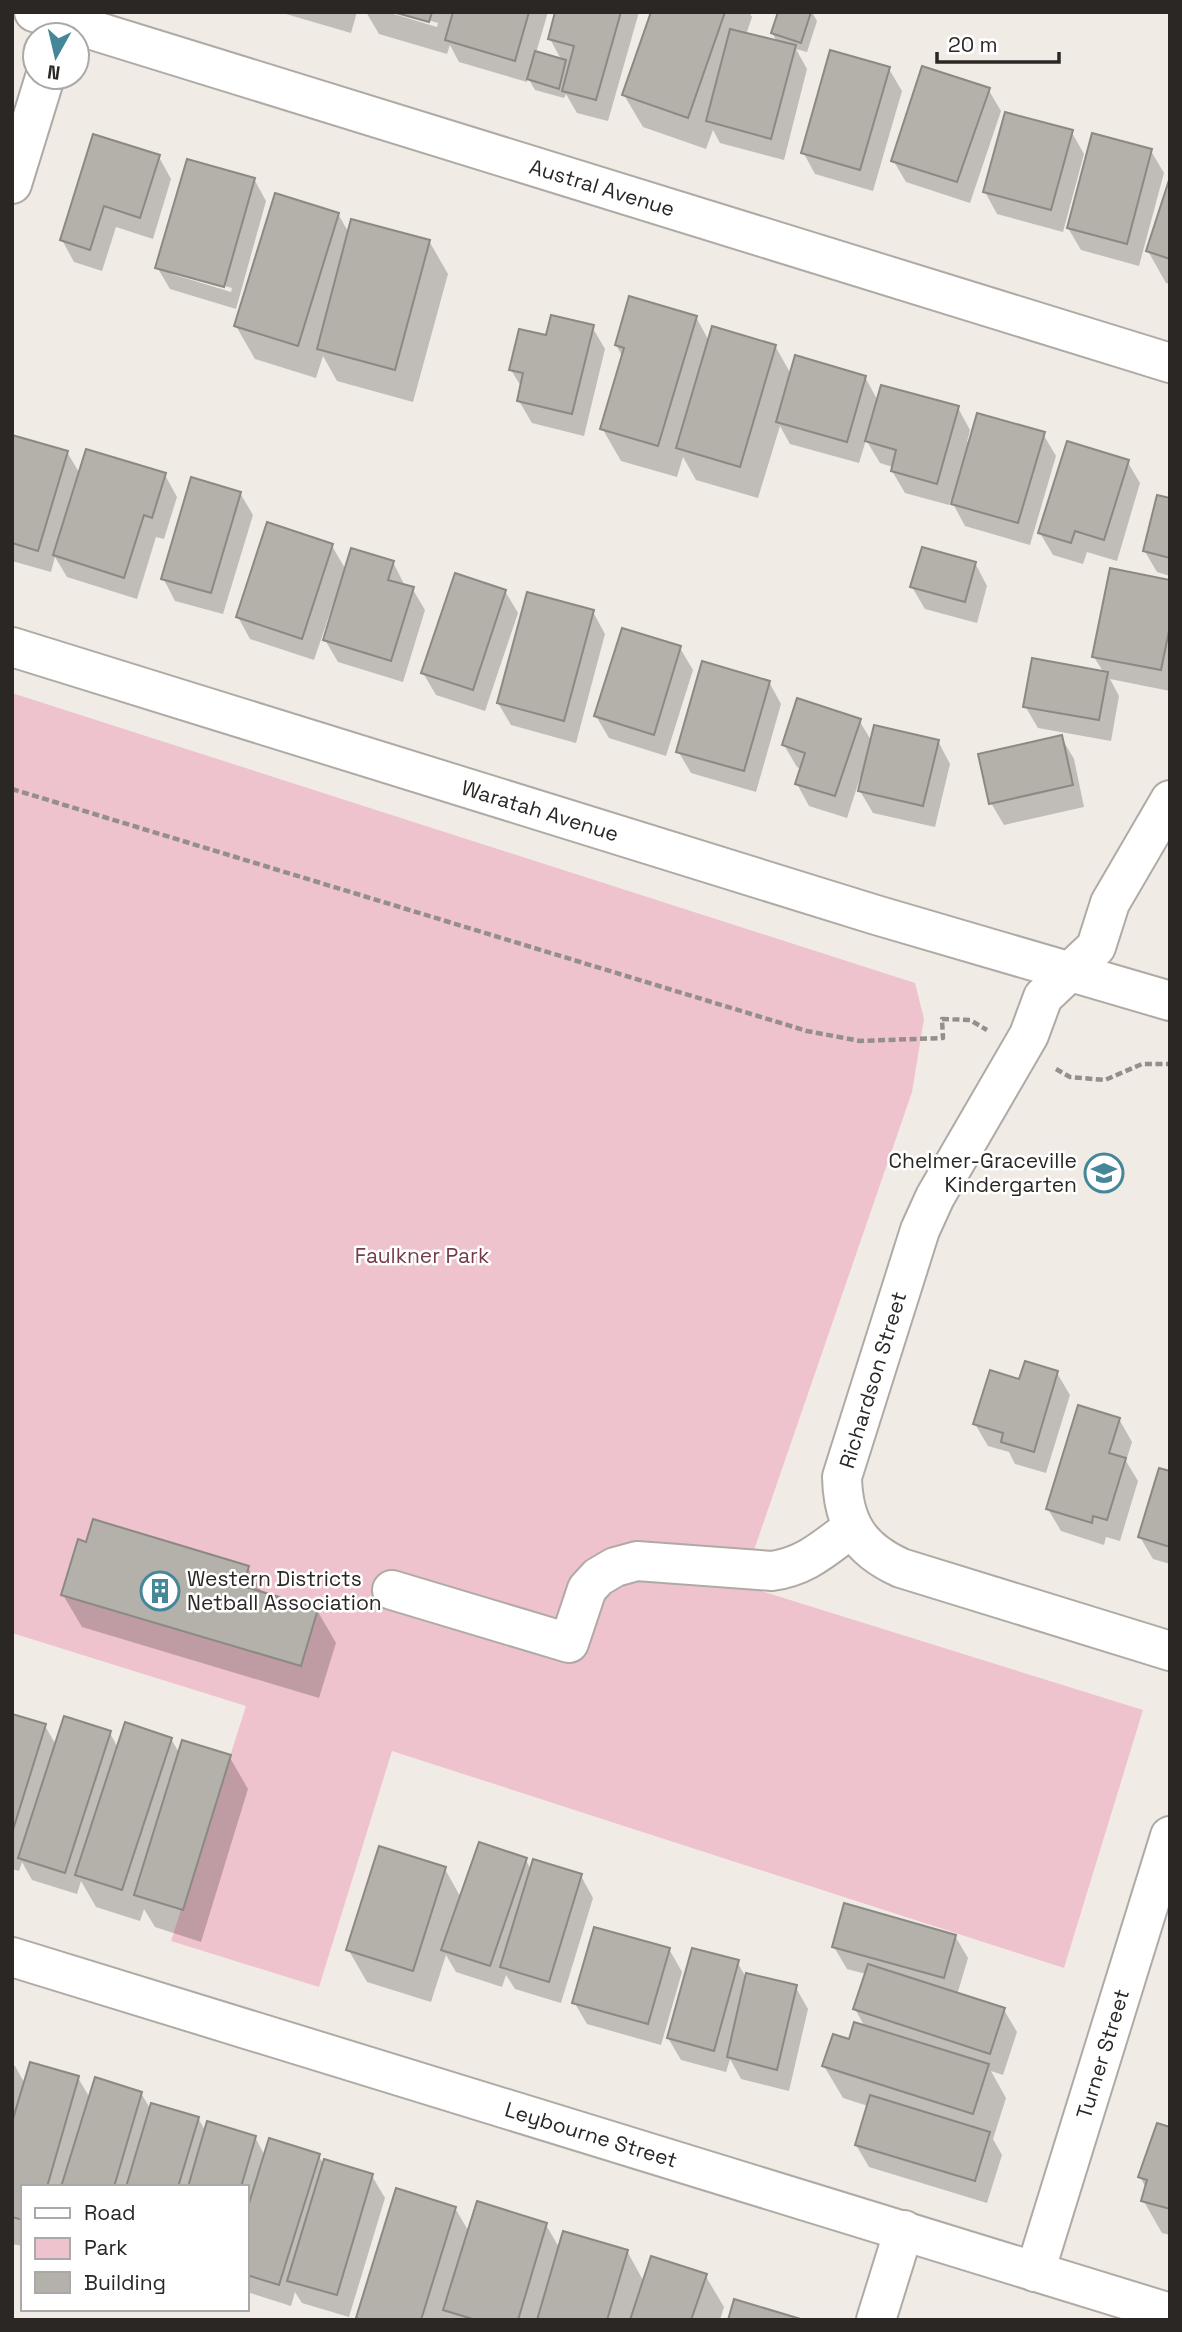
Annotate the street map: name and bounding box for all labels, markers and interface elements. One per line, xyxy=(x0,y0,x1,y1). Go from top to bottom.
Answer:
north arrow xyxy=(21,21,91,91)
scale bar xyxy=(937,21,1060,65)
text: 20 m xyxy=(948,31,998,58)
text: N xyxy=(46,59,62,86)
street label: Austral Avenue xyxy=(526,153,678,222)
street label: Waratah Avenue xyxy=(458,774,622,847)
place label: Chelmer-Graceville Kindergarten xyxy=(889,1147,1077,1198)
school or university icon: Chelmer-Graceville Kindergarten xyxy=(1083,1152,1125,1194)
park label: Faulkner Park xyxy=(355,1242,489,1269)
street label: Richardson Street xyxy=(833,1288,912,1472)
place label: Western Districts Netball Association xyxy=(187,1565,382,1616)
building icon: Western Districts Netball Association xyxy=(139,1570,181,1612)
street label: Turner Street xyxy=(1070,1986,1135,2122)
street label: Leybourne Street xyxy=(502,2095,681,2174)
legend xyxy=(21,2185,248,2311)
text: Road xyxy=(84,2199,136,2226)
text: Park xyxy=(84,2234,128,2261)
text: Building xyxy=(84,2269,166,2296)

